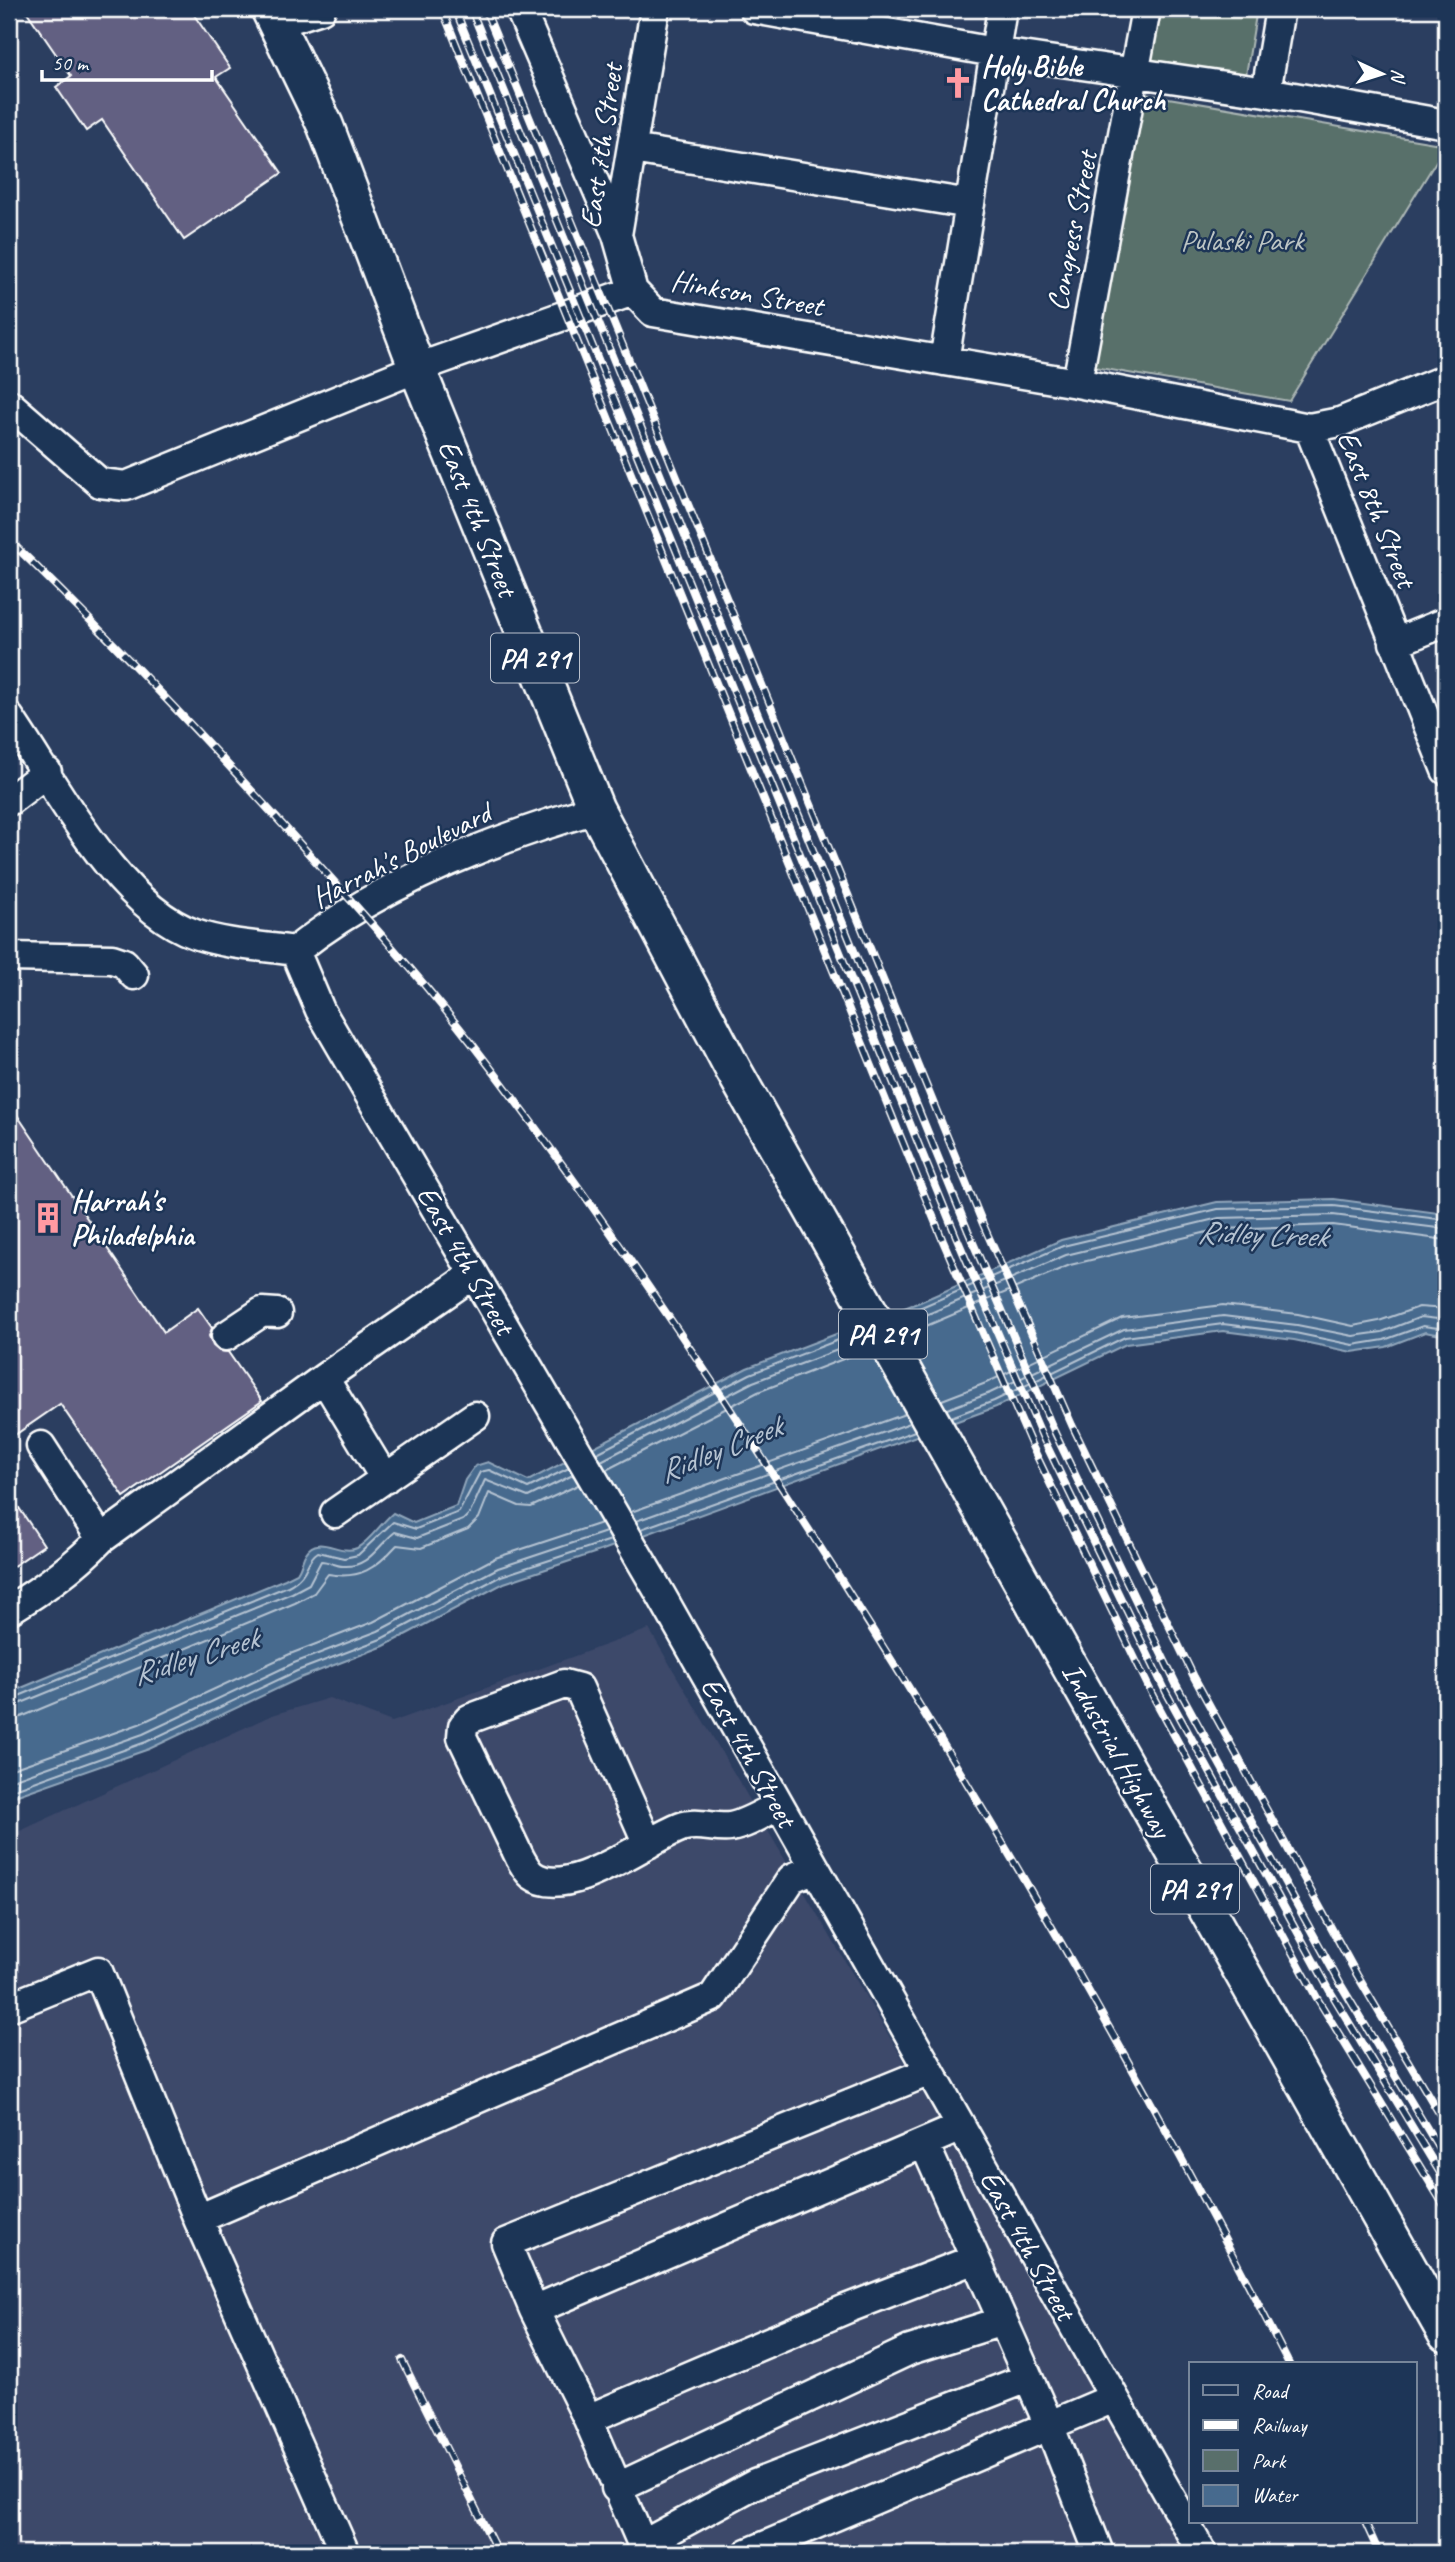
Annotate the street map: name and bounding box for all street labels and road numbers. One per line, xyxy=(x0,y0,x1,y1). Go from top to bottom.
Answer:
street label: East 7th Street xyxy=(571,58,632,231)
street label: Congress Street xyxy=(1038,145,1107,314)
street label: Hinkson Street xyxy=(668,261,829,326)
street label: East 8th Street xyxy=(1328,425,1427,596)
street label: East 4th Street xyxy=(429,434,528,605)
road number: PA 291 xyxy=(491,634,579,682)
street label: Harrah's Boulevard xyxy=(305,792,501,916)
street label: East 4th Street xyxy=(408,1179,525,1344)
road number: PA 291 xyxy=(839,1310,927,1358)
street label: Industrial Highway xyxy=(1053,1656,1182,1847)
street label: East 4th Street xyxy=(692,1670,807,1836)
road number: PA 291 xyxy=(1151,1864,1239,1913)
street label: East 4th Street xyxy=(971,2163,1086,2329)

